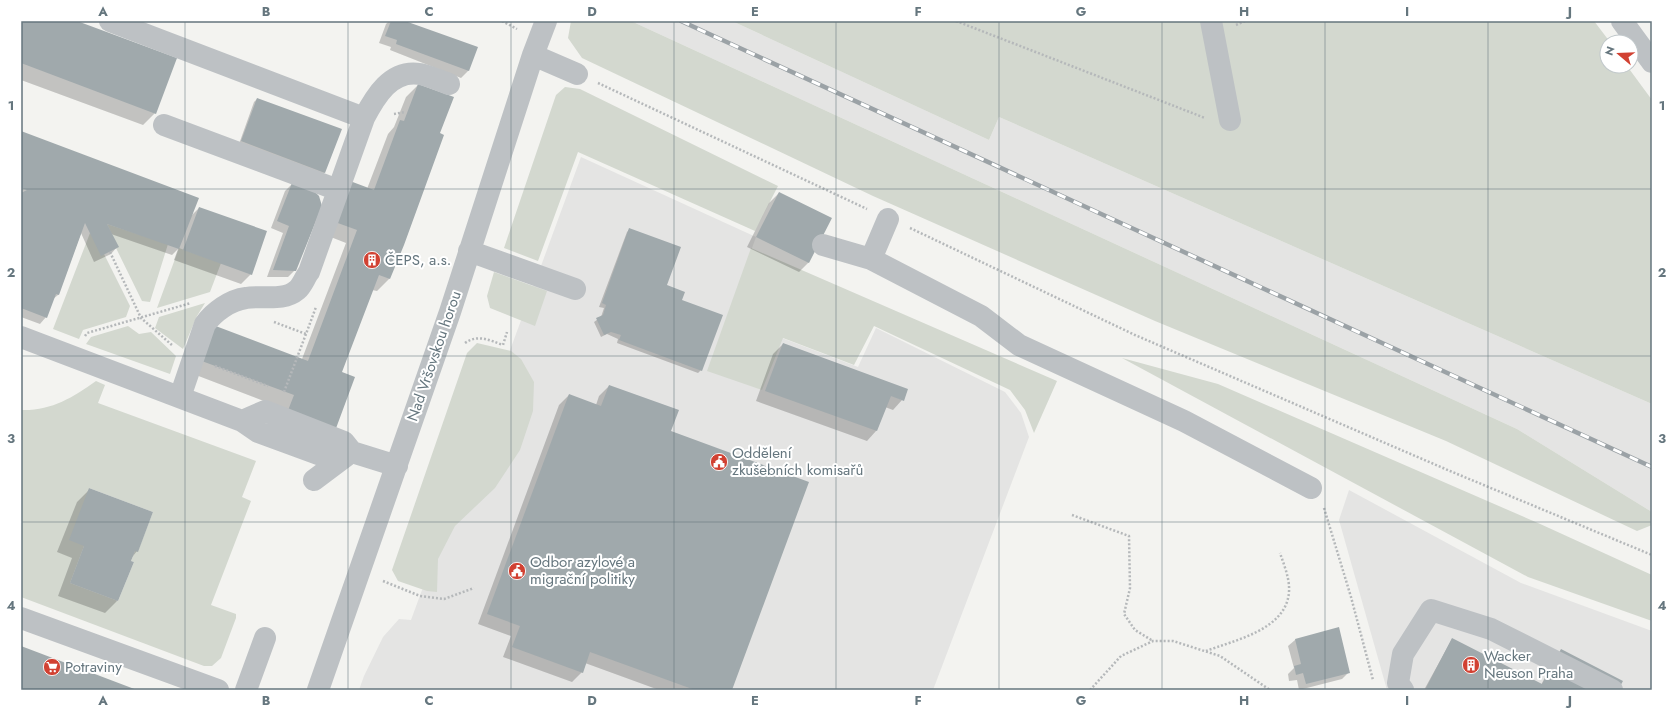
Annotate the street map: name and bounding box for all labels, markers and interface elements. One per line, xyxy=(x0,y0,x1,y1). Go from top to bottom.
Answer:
text: A xyxy=(97,2,108,21)
text: B xyxy=(262,2,271,21)
text: C xyxy=(424,2,434,21)
text: D xyxy=(587,2,597,21)
text: E xyxy=(751,2,759,21)
text: F xyxy=(914,2,922,21)
text: G xyxy=(1076,2,1087,21)
text: H xyxy=(1239,2,1249,21)
text: I xyxy=(1405,2,1409,21)
text: J xyxy=(1565,2,1572,21)
north arrow xyxy=(1599,34,1639,74)
text: N xyxy=(1601,44,1619,57)
text: 1 xyxy=(8,96,14,115)
text: 1 xyxy=(1659,96,1665,115)
place label: ČEPS, a.s. xyxy=(385,249,451,271)
building icon: ČEPS, a.s. xyxy=(362,250,382,270)
text: 2 xyxy=(7,263,15,282)
text: 2 xyxy=(1658,263,1666,282)
street label: Nad Vršovskou horou xyxy=(401,288,467,424)
text: 3 xyxy=(7,429,15,448)
text: 3 xyxy=(1658,429,1666,448)
place label: Oddělení zkušebních komisařů xyxy=(732,442,863,481)
public building icon: Oddělení zkušebních komisařů xyxy=(709,452,729,472)
place label: Odbor azylové a migrační politiky xyxy=(530,551,635,590)
public building icon: Odbor azylové a migrační politiky xyxy=(507,561,527,581)
text: 4 xyxy=(6,596,16,615)
text: 4 xyxy=(1657,596,1667,615)
place label: Wacker Neuson Praha xyxy=(1484,645,1573,684)
building icon: Wacker Neuson Praha xyxy=(1461,655,1481,675)
place label: Potraviny xyxy=(65,656,122,678)
supermarket icon: Potraviny xyxy=(42,657,62,677)
text: A xyxy=(97,691,108,710)
text: B xyxy=(262,691,271,710)
text: C xyxy=(424,691,434,710)
text: D xyxy=(587,691,597,710)
text: E xyxy=(751,691,759,710)
text: F xyxy=(914,691,922,710)
text: G xyxy=(1076,691,1087,710)
text: H xyxy=(1239,691,1249,710)
text: I xyxy=(1405,691,1409,710)
text: J xyxy=(1565,691,1572,710)

